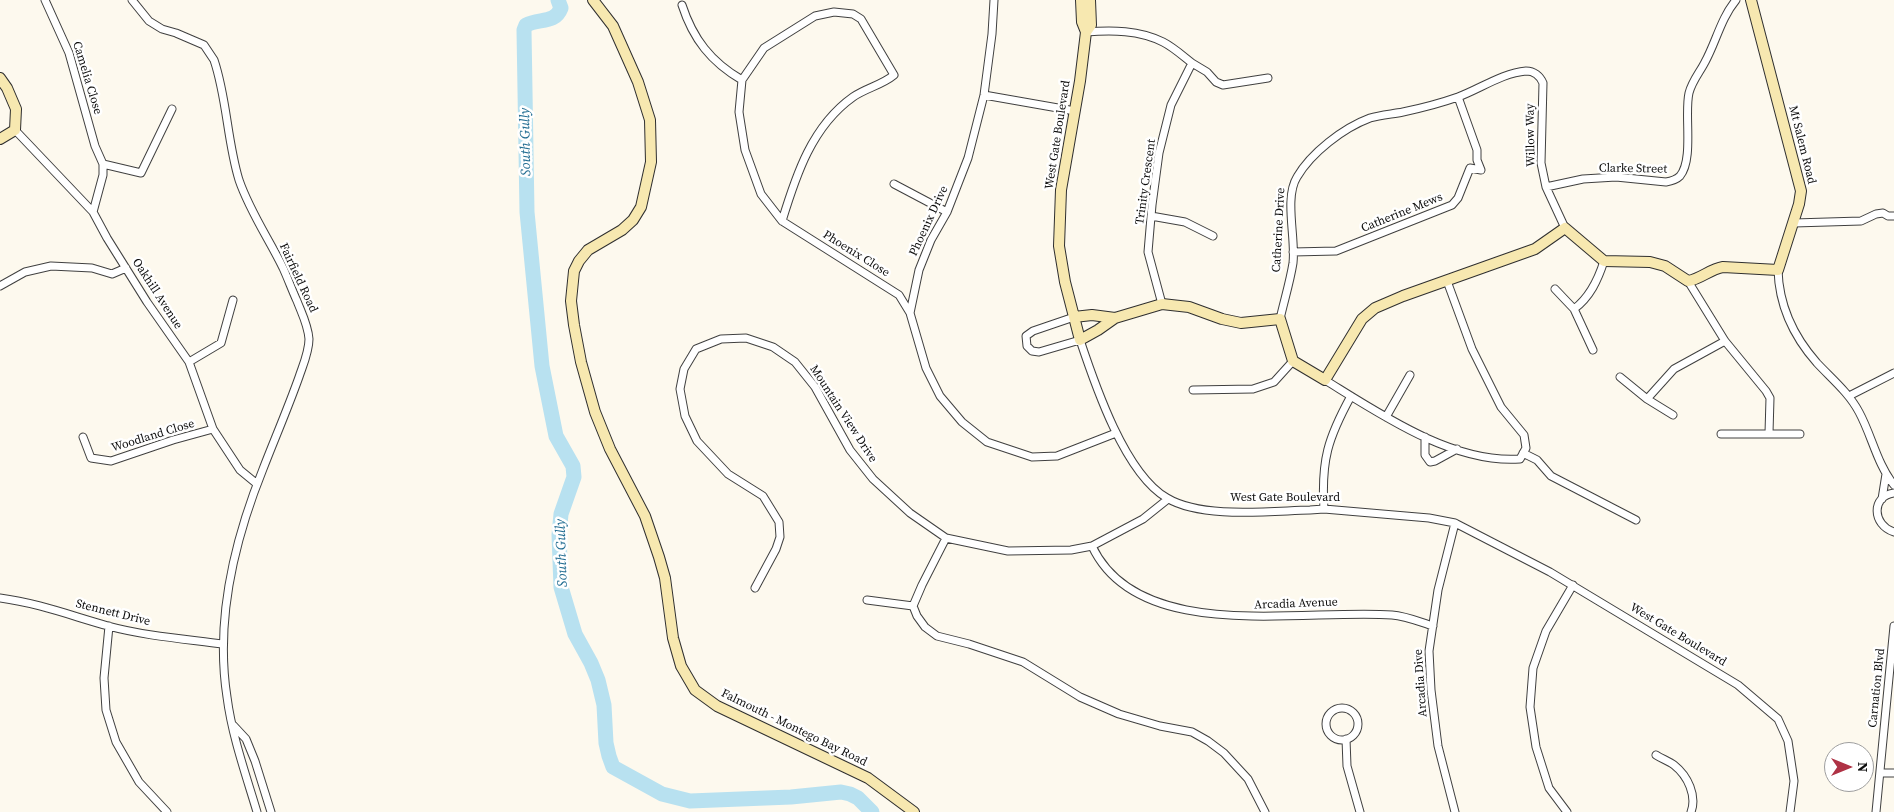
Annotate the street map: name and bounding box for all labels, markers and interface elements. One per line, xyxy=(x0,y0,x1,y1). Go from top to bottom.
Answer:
street label: Camelia Close xyxy=(69,40,105,116)
street label: West Gate Boulevard xyxy=(1042,80,1074,190)
street label: Willow Way xyxy=(1523,103,1539,167)
street label: Mt Salem Road xyxy=(1785,104,1819,186)
water label: South Gully xyxy=(517,108,535,176)
street label: Trinity Crescent xyxy=(1133,138,1159,226)
street label: Clarke Street xyxy=(1599,161,1667,177)
street label: Phoenix Drive xyxy=(906,184,952,258)
street label: Catherine Drive xyxy=(1270,187,1288,273)
street label: Catherine Mews xyxy=(1359,190,1445,236)
street label: Phoenix Close xyxy=(820,228,892,280)
street label: Fairfield Road xyxy=(276,241,320,315)
street label: Oakhill Avenue xyxy=(129,256,185,332)
street label: Mountain View Drive xyxy=(806,363,880,465)
street label: Woodland Close xyxy=(110,417,196,455)
street label: West Gate Boulevard xyxy=(1230,491,1340,505)
water label: South Gully xyxy=(552,519,572,587)
street label: Arcadia Avenue xyxy=(1254,595,1338,613)
street label: Stennett Drive xyxy=(74,597,152,629)
street label: West Gate Boulevard xyxy=(1627,600,1729,670)
street label: Carnation Blvd xyxy=(1866,648,1888,728)
street label: Arcadia Dive xyxy=(1411,649,1431,717)
street label: Falmouth - Montego Bay Road xyxy=(719,686,869,770)
north arrow xyxy=(1824,742,1874,792)
text: N xyxy=(1853,762,1873,772)

